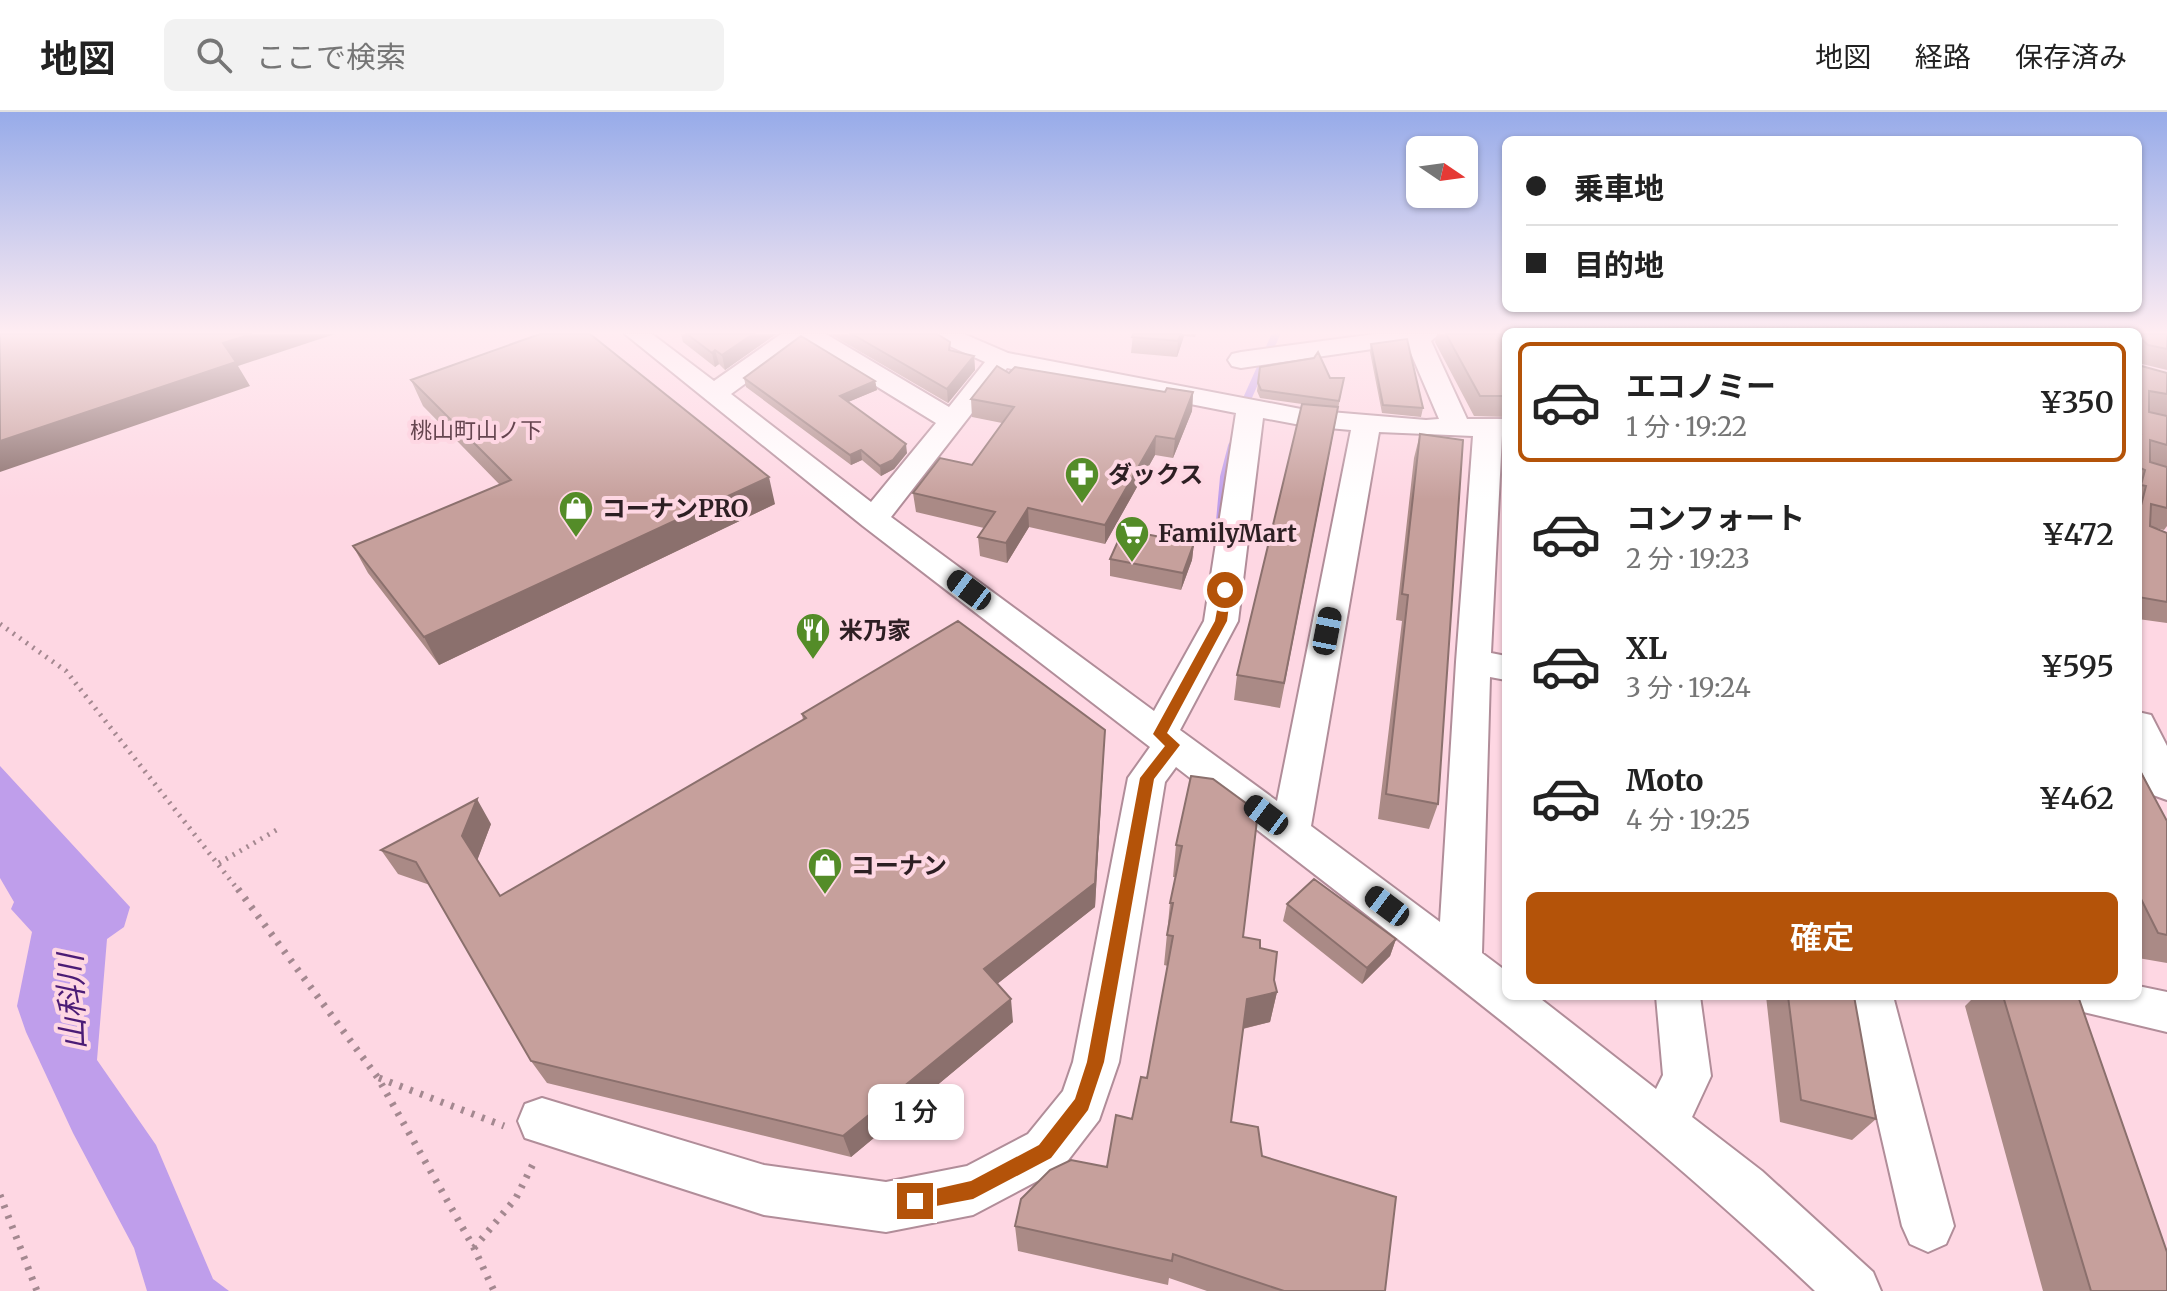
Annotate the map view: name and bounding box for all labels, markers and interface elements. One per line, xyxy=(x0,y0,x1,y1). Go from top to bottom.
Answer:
search box xyxy=(164,19,724,91)
icon: search xyxy=(192,33,236,77)
text: 地図 xyxy=(40,35,116,82)
text: ここで検索 xyxy=(256,38,406,76)
text: 地図 xyxy=(1815,39,1871,75)
text: 経路 xyxy=(1915,39,1971,75)
text: 保存済み xyxy=(2015,39,2127,75)
north arrow xyxy=(1406,136,1478,208)
map controls xyxy=(1406,136,1478,208)
text: 乗車地 xyxy=(1574,169,1664,207)
text: 目的地 xyxy=(1574,246,1664,284)
icon: car xyxy=(1530,366,1602,438)
text: エコノミー xyxy=(1626,367,1776,405)
text: ¥350 xyxy=(2039,383,2114,421)
text: 1 分 · 19:22 xyxy=(1626,410,1747,443)
district label: 桃山町山ノ下 xyxy=(410,416,542,444)
pharmacy icon: ダックス xyxy=(1063,455,1101,505)
place label: ダックス xyxy=(1108,459,1203,490)
shop icon: コーナンPRO xyxy=(557,489,595,539)
place label: コーナンPRO xyxy=(602,493,748,524)
icon: car xyxy=(1530,498,1602,570)
text: コンフォート xyxy=(1626,499,1805,537)
supermarket icon: FamilyMart xyxy=(1113,514,1151,564)
text: ¥472 xyxy=(2041,515,2114,553)
place label: FamilyMart xyxy=(1158,518,1297,549)
text: 2 分 · 19:23 xyxy=(1626,542,1750,575)
car xyxy=(943,566,995,614)
route start xyxy=(1207,572,1243,608)
car xyxy=(1311,605,1343,657)
restaurant icon: 米乃家 xyxy=(794,611,832,661)
place label: 米乃家 xyxy=(839,615,911,646)
text: XL xyxy=(1626,629,1667,667)
icon: car xyxy=(1530,630,1602,702)
text: ¥595 xyxy=(2040,647,2114,685)
text: 3 分 · 19:24 xyxy=(1626,671,1751,704)
text: Moto xyxy=(1626,761,1704,799)
icon: car xyxy=(1530,762,1602,834)
text: ¥462 xyxy=(2039,779,2114,817)
car xyxy=(1240,791,1292,839)
text: 4 分 · 19:25 xyxy=(1626,803,1751,836)
shop icon: コーナン xyxy=(806,846,844,896)
place label: コーナン xyxy=(851,850,947,881)
car xyxy=(1361,882,1413,930)
button: 確定 xyxy=(1526,892,2118,984)
water label: 山科川 xyxy=(50,950,94,1051)
callout: 1 分 xyxy=(867,1085,963,1141)
text: 1 分 xyxy=(894,1095,938,1128)
route end xyxy=(897,1183,933,1219)

